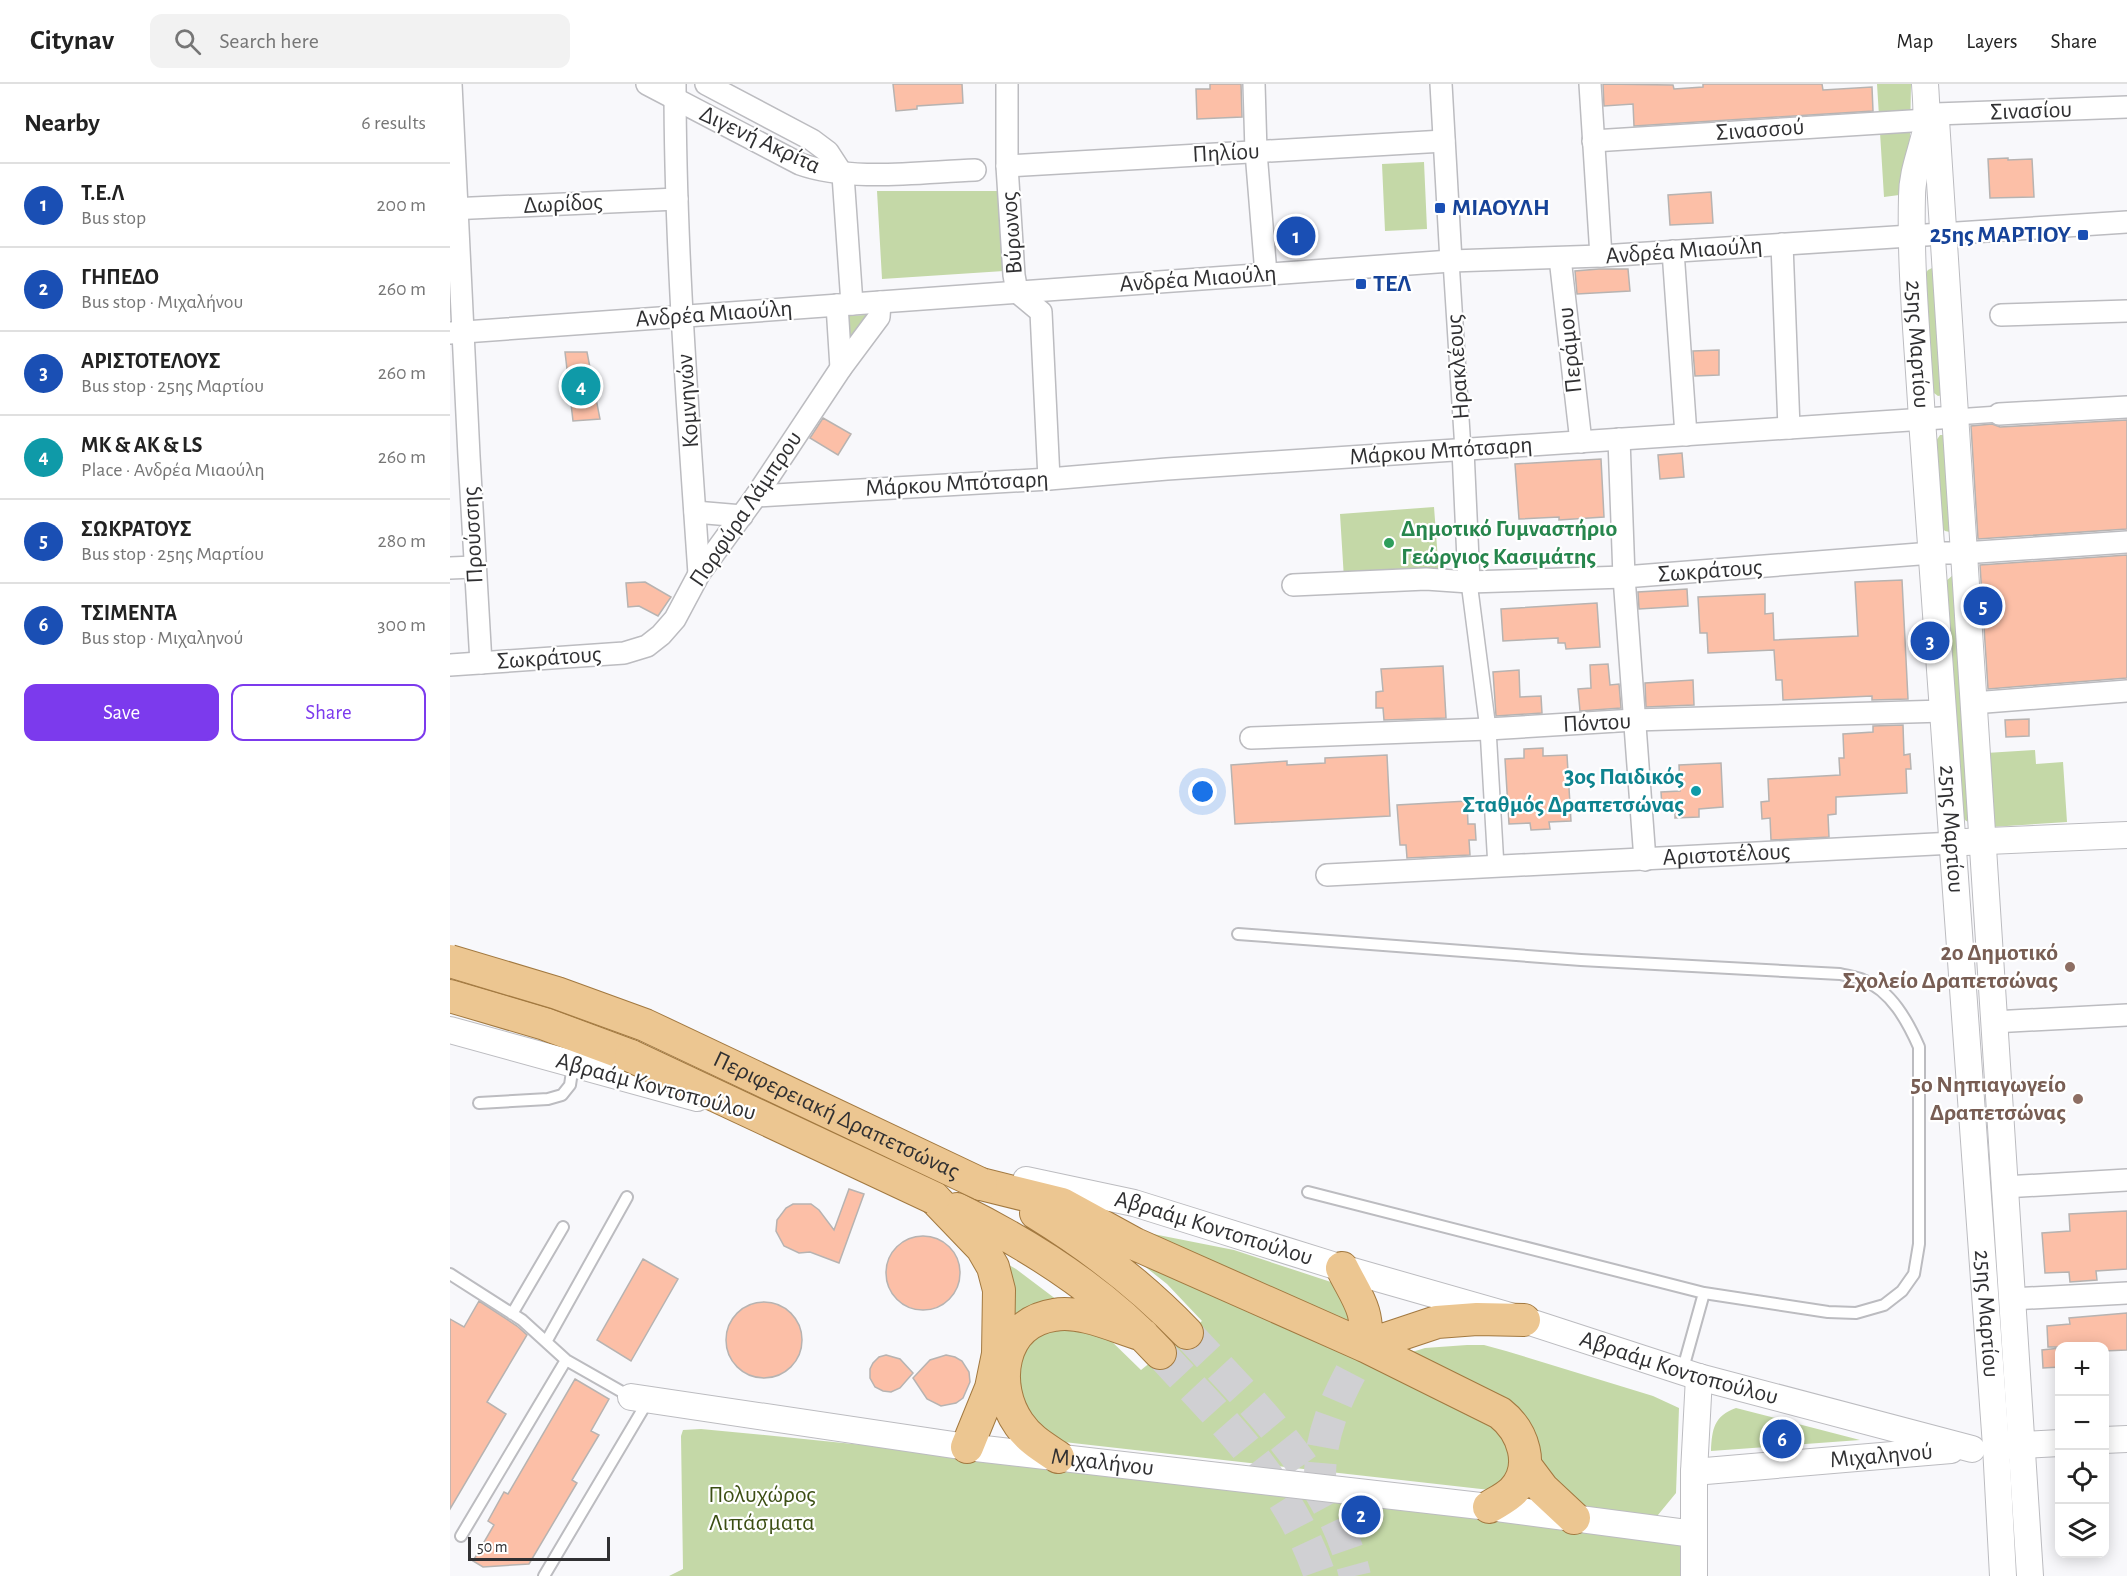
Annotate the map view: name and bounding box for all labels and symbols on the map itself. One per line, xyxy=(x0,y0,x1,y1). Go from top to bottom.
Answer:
street label: Σινασίου xyxy=(1989,98,2073,124)
street label: Διγενή Ακρίτα xyxy=(696,102,824,178)
street label: Σινασσού xyxy=(1715,115,1805,145)
street label: Πηλίου xyxy=(1192,139,1260,167)
street label: Δωρίδος xyxy=(523,190,603,218)
street label: Βύρωνος xyxy=(997,191,1027,275)
place label: ΜΙΑΟΥΛΗ xyxy=(1452,196,1550,220)
marker: ΜΙΑΟΥΛΗ xyxy=(1433,201,1447,215)
pin: 1 xyxy=(1276,214,1316,258)
place label: 25ης ΜΑΡΤΙΟΥ xyxy=(1930,223,2072,247)
marker: 25ης ΜΑΡΤΙΟΥ xyxy=(2076,228,2090,242)
street label: Ανδρέα Μιαούλη xyxy=(1605,234,1763,268)
street label: Ανδρέα Μιαούλη xyxy=(1119,262,1277,296)
place label: ΤΕΛ xyxy=(1373,272,1411,296)
marker: ΤΕΛ xyxy=(1354,277,1368,291)
street label: 25ης Μαρτίου xyxy=(1901,280,1933,409)
street label: Ανδρέα Μιαούλη xyxy=(635,297,793,331)
street label: Περάμου xyxy=(1554,306,1586,394)
street label: Ηρακλέους xyxy=(1442,314,1474,420)
street label: Κομνηνών xyxy=(673,353,703,449)
pin: 4 xyxy=(562,364,600,408)
street label: Πορφύρα Λάμπρου xyxy=(685,427,807,591)
street label: Μάρκου Μπότσαρη xyxy=(1349,433,1533,469)
street label: Μάρκου Μπότσαρη xyxy=(865,467,1049,501)
street label: Προύσσης xyxy=(458,486,488,584)
place label: Δημοτικό Γυμναστήριο Γεώργιος Κασιμάτης xyxy=(1401,517,1617,569)
marker: Δημοτικό Γυμναστήριο Γεώργιος Κασιμάτης xyxy=(1382,536,1396,550)
street label: Σωκράτους xyxy=(1657,555,1763,587)
pin: 5 xyxy=(1964,584,2002,628)
pin: 3 xyxy=(1910,618,1950,664)
street label: Σωκράτους xyxy=(496,642,602,674)
street label: Πόντου xyxy=(1562,709,1632,737)
street label: 25ης Μαρτίου xyxy=(1935,764,1968,894)
place label: 3ος Παιδικός Σταθμός Δραπετσώνας xyxy=(1462,765,1684,817)
your location xyxy=(1188,777,1217,806)
marker: 3ος Παιδικός Σταθμός Δραπετσώνας xyxy=(1689,784,1703,798)
street label: Αριστοτέλους xyxy=(1662,839,1791,870)
place label: 2ο Δημοτικό Σχολείο Δραπετσώνας xyxy=(1843,941,2058,993)
marker: 2ο Δημοτικό Σχολείο Δραπετσώνας xyxy=(2063,960,2077,974)
street label: Περιφερειακή Δραπετσώνας xyxy=(709,1047,963,1184)
street label: Αβραάμ Κοντοπούλου xyxy=(553,1049,759,1125)
place label: 5ο Νηπιαγωγείο Δραπετσώνας xyxy=(1911,1073,2066,1125)
marker: 5ο Νηπιαγωγείο Δραπετσώνας xyxy=(2071,1092,2085,1106)
street label: Αβραάμ Κοντοπούλου xyxy=(1112,1187,1316,1270)
street label: 25ης Μαρτίου xyxy=(1970,1249,2003,1379)
street label: Αβραάμ Κοντοπούλου xyxy=(1577,1327,1781,1409)
pin: 6 xyxy=(1762,1416,1802,1462)
street label: Μιχαληνού xyxy=(1829,1440,1934,1472)
street label: Μιχαλήνου xyxy=(1050,1445,1155,1480)
park label: Πολυχώρος Λιπάσματα xyxy=(708,1483,816,1535)
pin: 2 xyxy=(1342,1492,1380,1538)
scale bar xyxy=(468,1534,610,1562)

